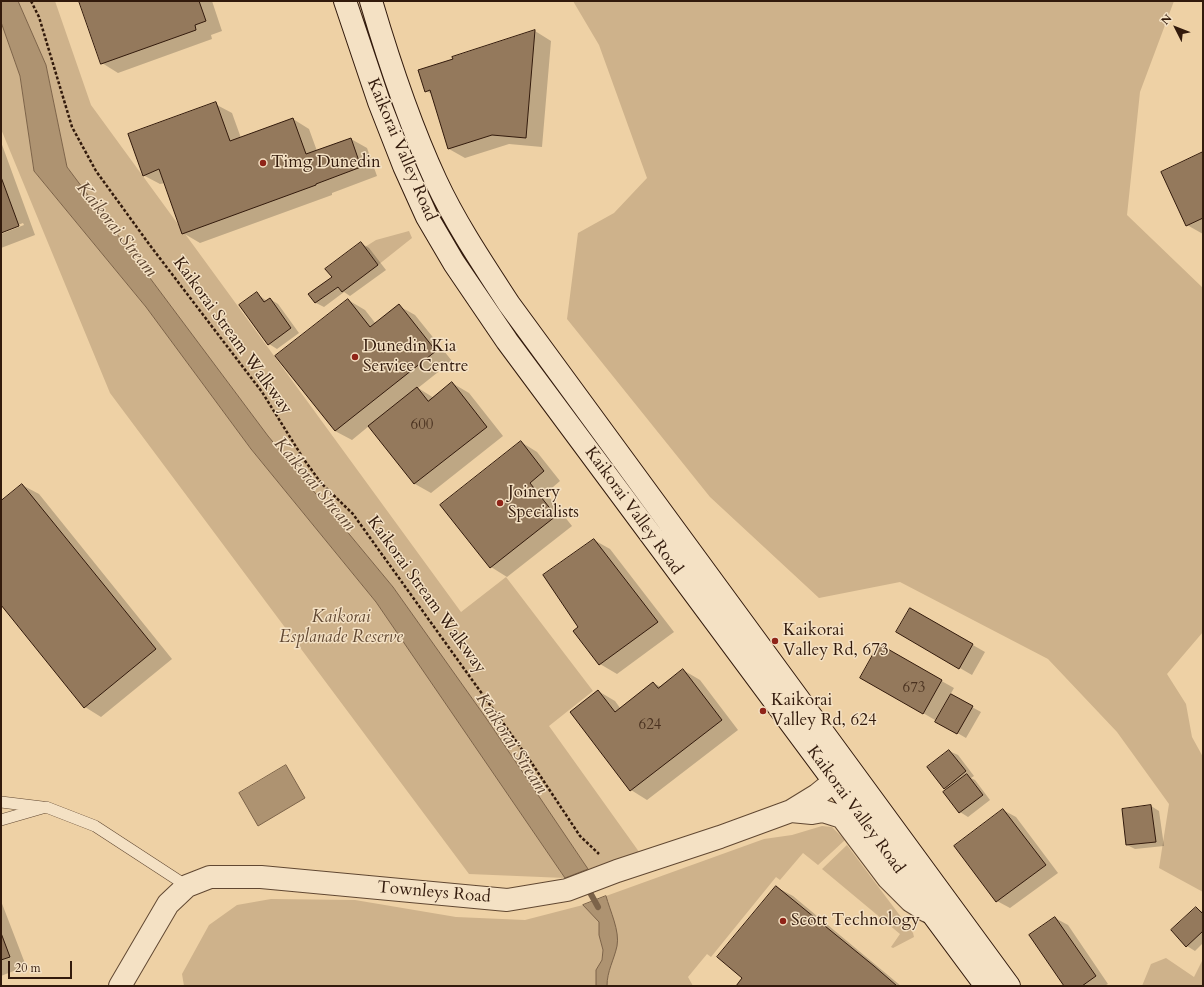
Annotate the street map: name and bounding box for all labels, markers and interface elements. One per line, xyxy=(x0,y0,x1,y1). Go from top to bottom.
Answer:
north arrow xyxy=(1156,8,1196,48)
text: N xyxy=(1158,11,1175,28)
street label: Kaikorai Valley Road xyxy=(362,76,440,224)
place label: Timg Dunedin xyxy=(271,153,381,173)
marker: Timg Dunedin xyxy=(258,158,268,168)
water label: Kaikorai Stream xyxy=(71,178,161,282)
street label: Kaikorai Stream Walkway xyxy=(168,253,296,419)
place label: Dunedin Kia Service Centre xyxy=(363,337,469,377)
marker: Dunedin Kia Service Centre xyxy=(350,352,360,362)
house number: 600 xyxy=(410,417,434,435)
water label: Kaikorai Stream xyxy=(268,434,360,536)
street label: Kaikorai Valley Road xyxy=(580,443,686,579)
place label: Joinery Specialists xyxy=(508,483,579,523)
marker: Joinery Specialists xyxy=(495,498,505,508)
street label: Kaikorai Stream Walkway xyxy=(362,512,490,678)
park label: Kaikorai Esplanade Reserve xyxy=(279,608,403,648)
place label: Kaikorai Valley Rd, 673 xyxy=(783,621,889,661)
marker: Kaikorai Valley Rd, 673 xyxy=(770,636,780,646)
house number: 673 xyxy=(902,680,926,698)
water label: Kaikorai Stream xyxy=(470,689,552,799)
place label: Kaikorai Valley Rd, 624 xyxy=(771,691,877,731)
marker: Kaikorai Valley Rd, 624 xyxy=(758,706,768,716)
house number: 624 xyxy=(638,717,662,735)
street label: Kaikorai Valley Road xyxy=(802,742,908,878)
street label: Townleys Road xyxy=(377,878,491,908)
place label: Scott Technology xyxy=(791,911,920,931)
marker: Scott Technology xyxy=(778,916,788,926)
scale bar xyxy=(10,953,74,979)
text: 20 m xyxy=(15,960,41,976)

